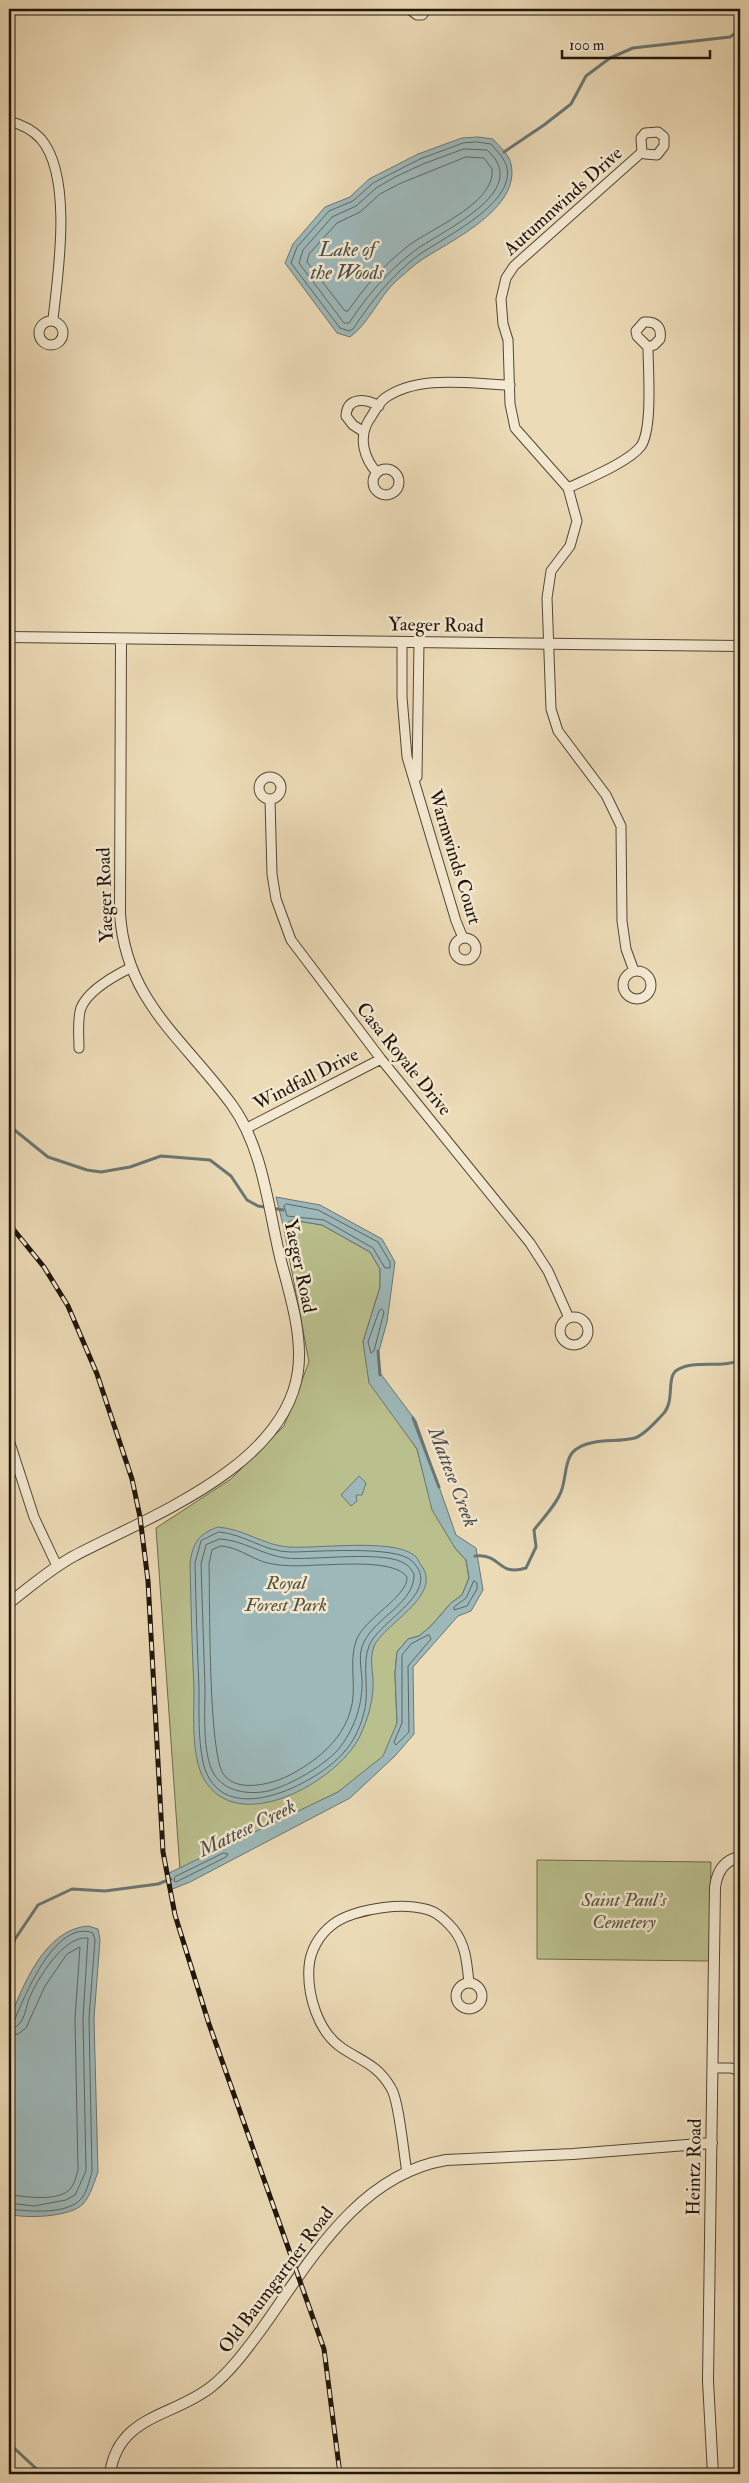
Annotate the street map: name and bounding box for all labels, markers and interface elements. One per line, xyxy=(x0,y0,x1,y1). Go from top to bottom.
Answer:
scale bar xyxy=(562,28,709,60)
text: 100 m xyxy=(569,36,605,55)
street label: Autumnwinds Drive xyxy=(498,141,628,261)
water label: Lake of the Woods xyxy=(311,237,384,285)
street label: Yaeger Road xyxy=(388,612,484,638)
street label: Warmwinds Court xyxy=(423,786,487,927)
street label: Yaeger Road xyxy=(91,846,119,943)
street label: Casa Royale Drive xyxy=(351,998,457,1121)
street label: Windfall Drive xyxy=(249,1042,363,1116)
street label: Yaeger Road xyxy=(278,1217,322,1316)
water label: Mattese Creek xyxy=(422,1422,484,1531)
park label: Royal Forest Park xyxy=(244,1571,327,1617)
water label: Mattese Creek xyxy=(193,1794,300,1863)
park label: Saint Paul's Cemetery xyxy=(580,1888,667,1934)
street label: Heintz Road xyxy=(681,2118,707,2216)
street label: Old Baumgartner Road xyxy=(213,2201,339,2358)

